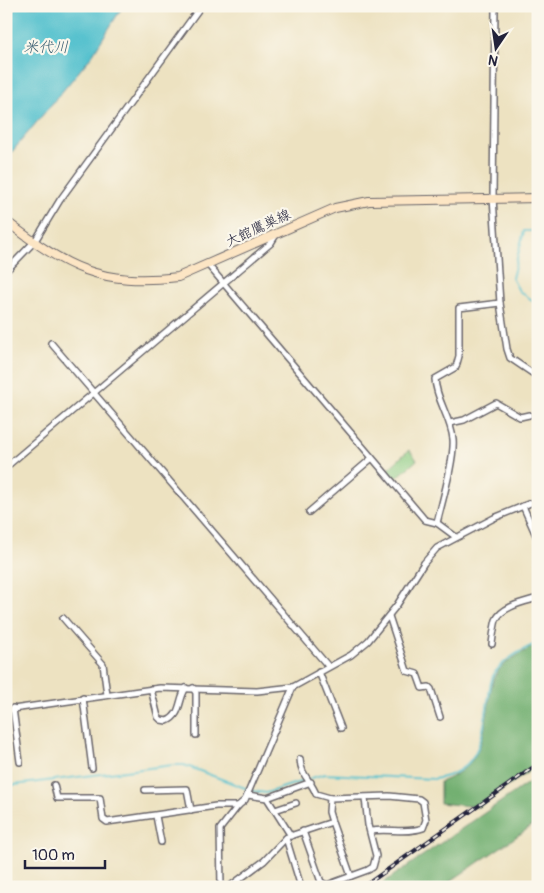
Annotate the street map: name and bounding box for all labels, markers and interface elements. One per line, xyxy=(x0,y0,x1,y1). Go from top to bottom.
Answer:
north arrow xyxy=(472,22,522,72)
water label: 米代川 xyxy=(23,38,69,57)
text: N xyxy=(487,51,500,70)
street label: 大館鷹巣線 xyxy=(223,206,293,250)
scale bar xyxy=(25,838,105,870)
text: 100 m xyxy=(32,846,75,865)

